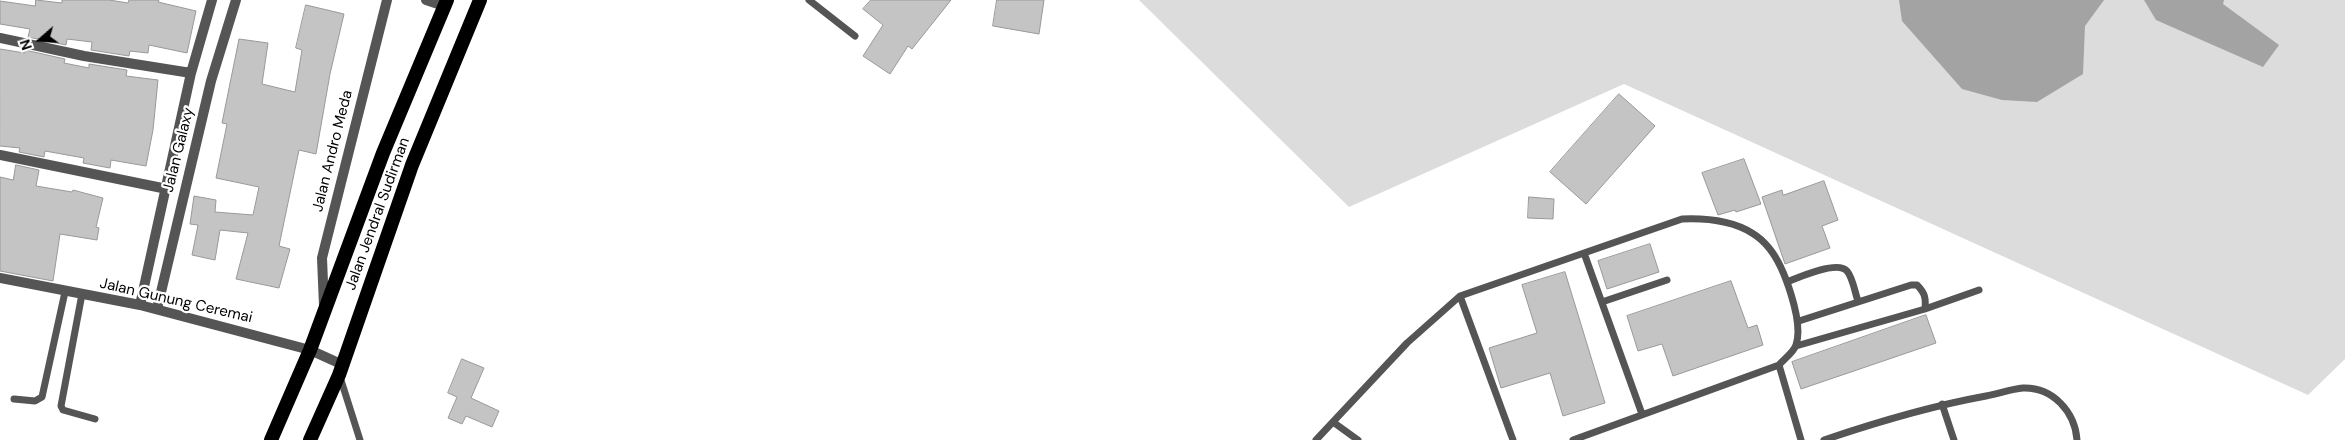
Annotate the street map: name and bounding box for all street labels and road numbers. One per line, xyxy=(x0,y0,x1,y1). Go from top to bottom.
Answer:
street label: Jalan Andro Meda xyxy=(309,88,357,214)
street label: Jalan Galaxy xyxy=(160,106,198,194)
street label: Jalan Jendral Sudirman xyxy=(342,135,414,293)
street label: Jalan Gunung Ceremai xyxy=(98,275,254,327)

